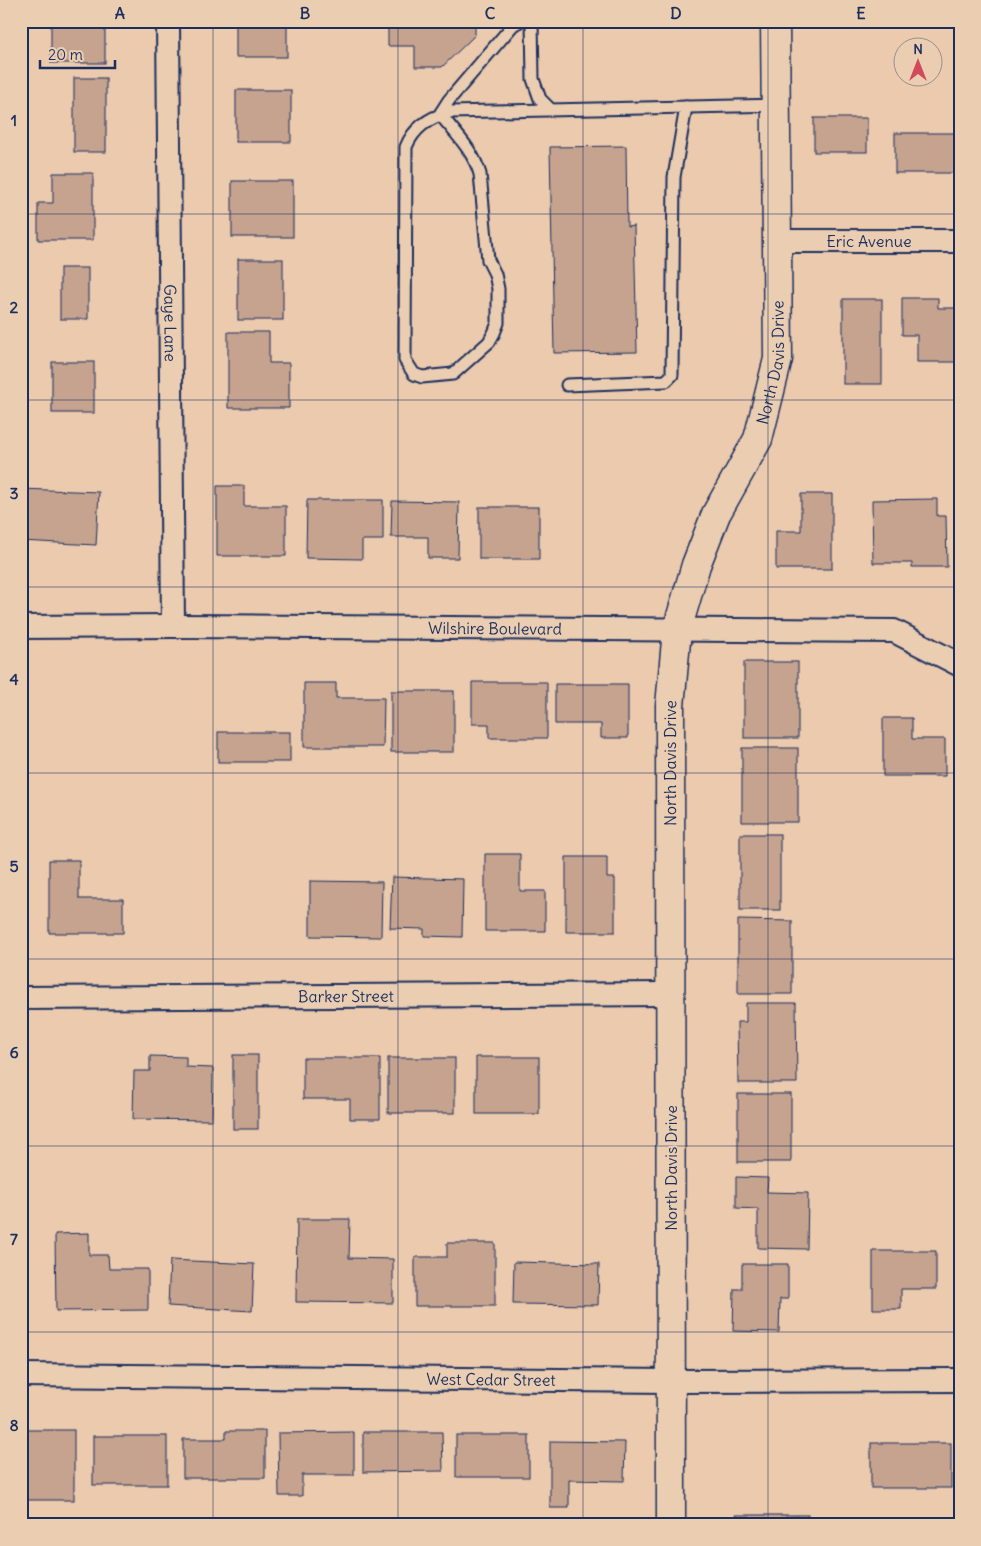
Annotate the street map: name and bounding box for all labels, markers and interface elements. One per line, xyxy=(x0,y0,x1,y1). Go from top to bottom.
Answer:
text: A xyxy=(115,3,125,23)
text: B xyxy=(300,3,311,23)
text: C xyxy=(485,3,496,23)
text: D xyxy=(670,3,682,23)
text: E xyxy=(856,3,866,23)
scale bar xyxy=(40,38,115,70)
north arrow xyxy=(894,38,944,88)
text: N xyxy=(913,40,923,58)
text: 20 m xyxy=(48,45,83,64)
text: 1 xyxy=(11,110,17,130)
street label: Eric Avenue xyxy=(826,231,912,251)
street label: Gaye Lane xyxy=(160,284,181,362)
text: 2 xyxy=(10,297,19,317)
street label: North Davis Drive xyxy=(752,300,788,427)
text: 3 xyxy=(9,483,19,503)
street label: Wilshire Boulevard xyxy=(428,618,562,639)
text: 4 xyxy=(9,669,19,689)
street label: North Davis Drive xyxy=(660,699,680,826)
text: 5 xyxy=(9,856,19,876)
street label: Barker Street xyxy=(298,986,395,1006)
text: 6 xyxy=(9,1042,19,1062)
street label: North Davis Drive xyxy=(661,1105,681,1231)
text: 7 xyxy=(10,1229,18,1249)
street label: West Cedar Street xyxy=(426,1369,556,1390)
text: 8 xyxy=(9,1415,19,1435)

